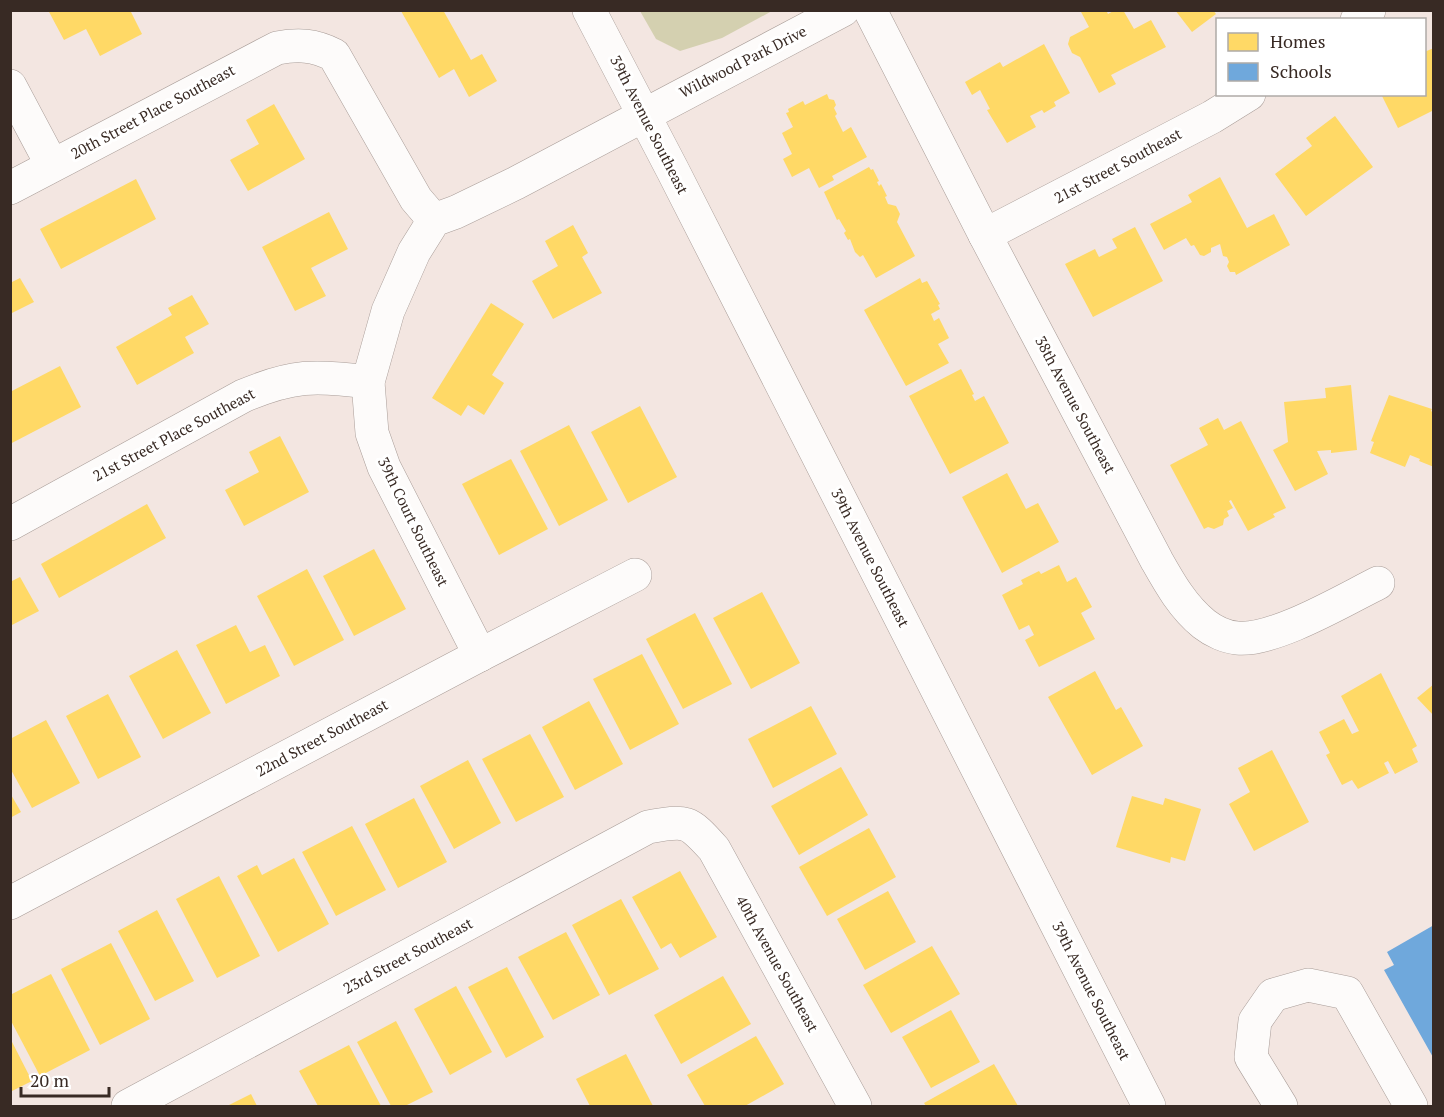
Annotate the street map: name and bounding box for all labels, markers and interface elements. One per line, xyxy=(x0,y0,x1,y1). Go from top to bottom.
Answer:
legend xyxy=(1216,18,1426,96)
street label: Wildwood Park Drive xyxy=(676,20,809,102)
text: Homes xyxy=(1270,29,1325,53)
street label: 39th Avenue Southeast xyxy=(606,52,694,198)
street label: 20th Street Place Southeast xyxy=(67,59,238,163)
text: Schools xyxy=(1270,59,1332,83)
street label: 21st Street Southeast xyxy=(1050,123,1185,207)
street label: 38th Avenue Southeast xyxy=(1031,332,1121,477)
street label: 21st Street Place Southeast xyxy=(89,383,258,485)
street label: 39th Court Southeast xyxy=(374,454,454,590)
street label: 39th Avenue Southeast xyxy=(827,485,915,631)
street label: 22nd Street Southeast xyxy=(252,694,392,780)
street label: 40th Avenue Southeast xyxy=(732,892,824,1036)
street label: 23rd Street Southeast xyxy=(339,912,476,998)
street label: 39th Avenue Southeast xyxy=(1048,918,1136,1064)
scale bar xyxy=(21,1060,110,1098)
text: 20 m xyxy=(30,1068,70,1092)

